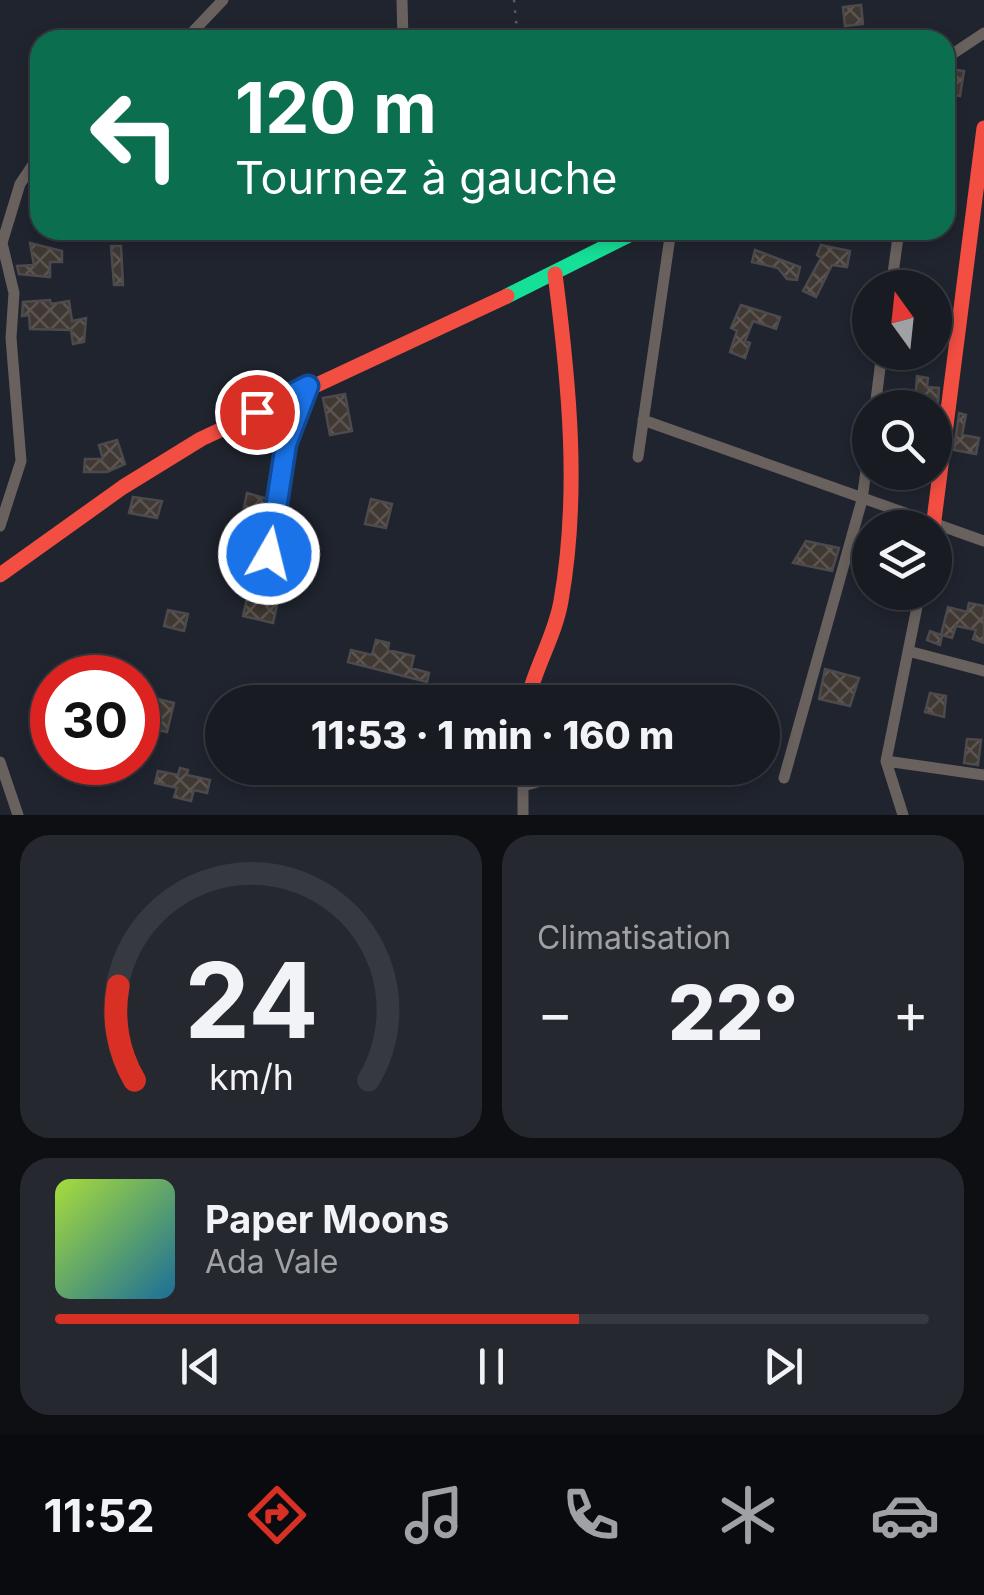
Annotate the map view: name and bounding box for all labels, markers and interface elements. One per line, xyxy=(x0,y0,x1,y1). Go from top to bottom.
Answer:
text: 120 m xyxy=(235,65,437,150)
icon: left xyxy=(70,70,200,200)
text: Tournez à gauche xyxy=(235,150,617,205)
north arrow xyxy=(852,270,952,370)
map controls xyxy=(852,270,952,610)
pin xyxy=(215,370,300,455)
icon: arrive xyxy=(230,385,285,440)
button: search xyxy=(852,390,952,490)
position arrow xyxy=(217,502,321,606)
button: layers xyxy=(852,510,952,610)
speed limit sign: 30 xyxy=(30,655,160,785)
text: 11:53 · 1 min · 160 m xyxy=(311,712,674,758)
text: Climatisation xyxy=(537,918,731,957)
text: 24 xyxy=(184,937,318,1063)
text: 22° xyxy=(668,967,798,1058)
text: − xyxy=(537,980,573,1046)
text: + xyxy=(893,980,929,1046)
text: km/h xyxy=(209,1055,293,1099)
text: Paper Moons xyxy=(205,1196,449,1242)
text: Ada Vale xyxy=(205,1242,338,1281)
icon: previous xyxy=(173,1339,228,1394)
icon: pause xyxy=(464,1339,519,1394)
icon: next xyxy=(756,1339,811,1394)
icon: directions xyxy=(242,1480,312,1550)
icon: music xyxy=(399,1480,469,1550)
icon: phone xyxy=(556,1480,626,1550)
icon: climate xyxy=(713,1480,783,1550)
icon: car xyxy=(870,1480,940,1550)
text: 11:52 xyxy=(44,1488,155,1543)

